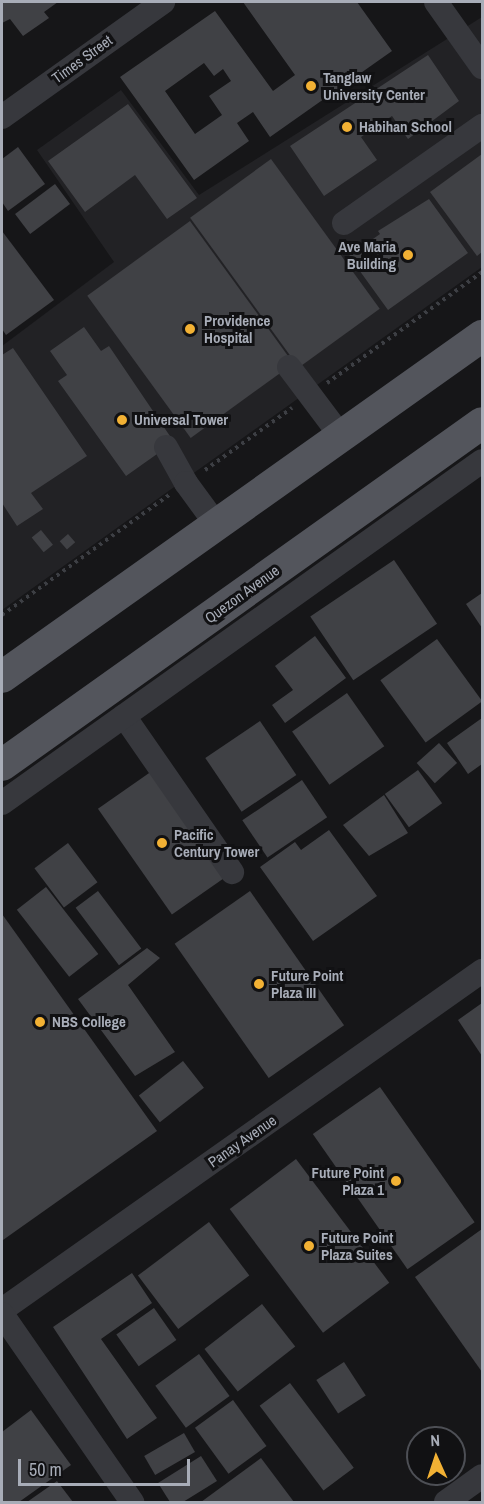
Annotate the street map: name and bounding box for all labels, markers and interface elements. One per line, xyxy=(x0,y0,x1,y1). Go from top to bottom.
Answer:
street label: Times Street xyxy=(48,31,116,87)
place label: Tanglaw University Center xyxy=(323,68,425,103)
marker: Tanglaw University Center xyxy=(304,79,318,93)
place label: Habihan School xyxy=(359,118,452,136)
marker: Habihan School xyxy=(340,120,354,134)
place label: Ave Maria Building xyxy=(338,237,396,272)
marker: Ave Maria Building xyxy=(401,248,415,262)
place label: Providence Hospital xyxy=(204,311,270,346)
marker: Providence Hospital xyxy=(181,320,199,338)
place label: Universal Tower xyxy=(134,411,228,429)
marker: Universal Tower xyxy=(115,413,129,427)
street label: Quezon Avenue xyxy=(201,561,283,627)
place label: Pacific Century Tower xyxy=(174,825,259,860)
marker: Pacific Century Tower xyxy=(155,836,169,850)
place label: Future Point Plaza III xyxy=(271,966,343,1001)
marker: Future Point Plaza III xyxy=(252,977,266,991)
place label: NBS College xyxy=(52,1013,126,1031)
marker: NBS College xyxy=(33,1015,47,1029)
street label: Panay Avenue xyxy=(204,1111,280,1171)
place label: Future Point Plaza 1 xyxy=(312,1163,384,1198)
marker: Future Point Plaza 1 xyxy=(389,1174,403,1188)
place label: Future Point Plaza Suites xyxy=(321,1228,393,1263)
marker: Future Point Plaza Suites xyxy=(302,1239,316,1253)
north arrow xyxy=(406,1426,466,1486)
text: N xyxy=(430,1429,440,1451)
scale bar xyxy=(21,1447,194,1485)
text: 50 m xyxy=(29,1457,62,1482)

